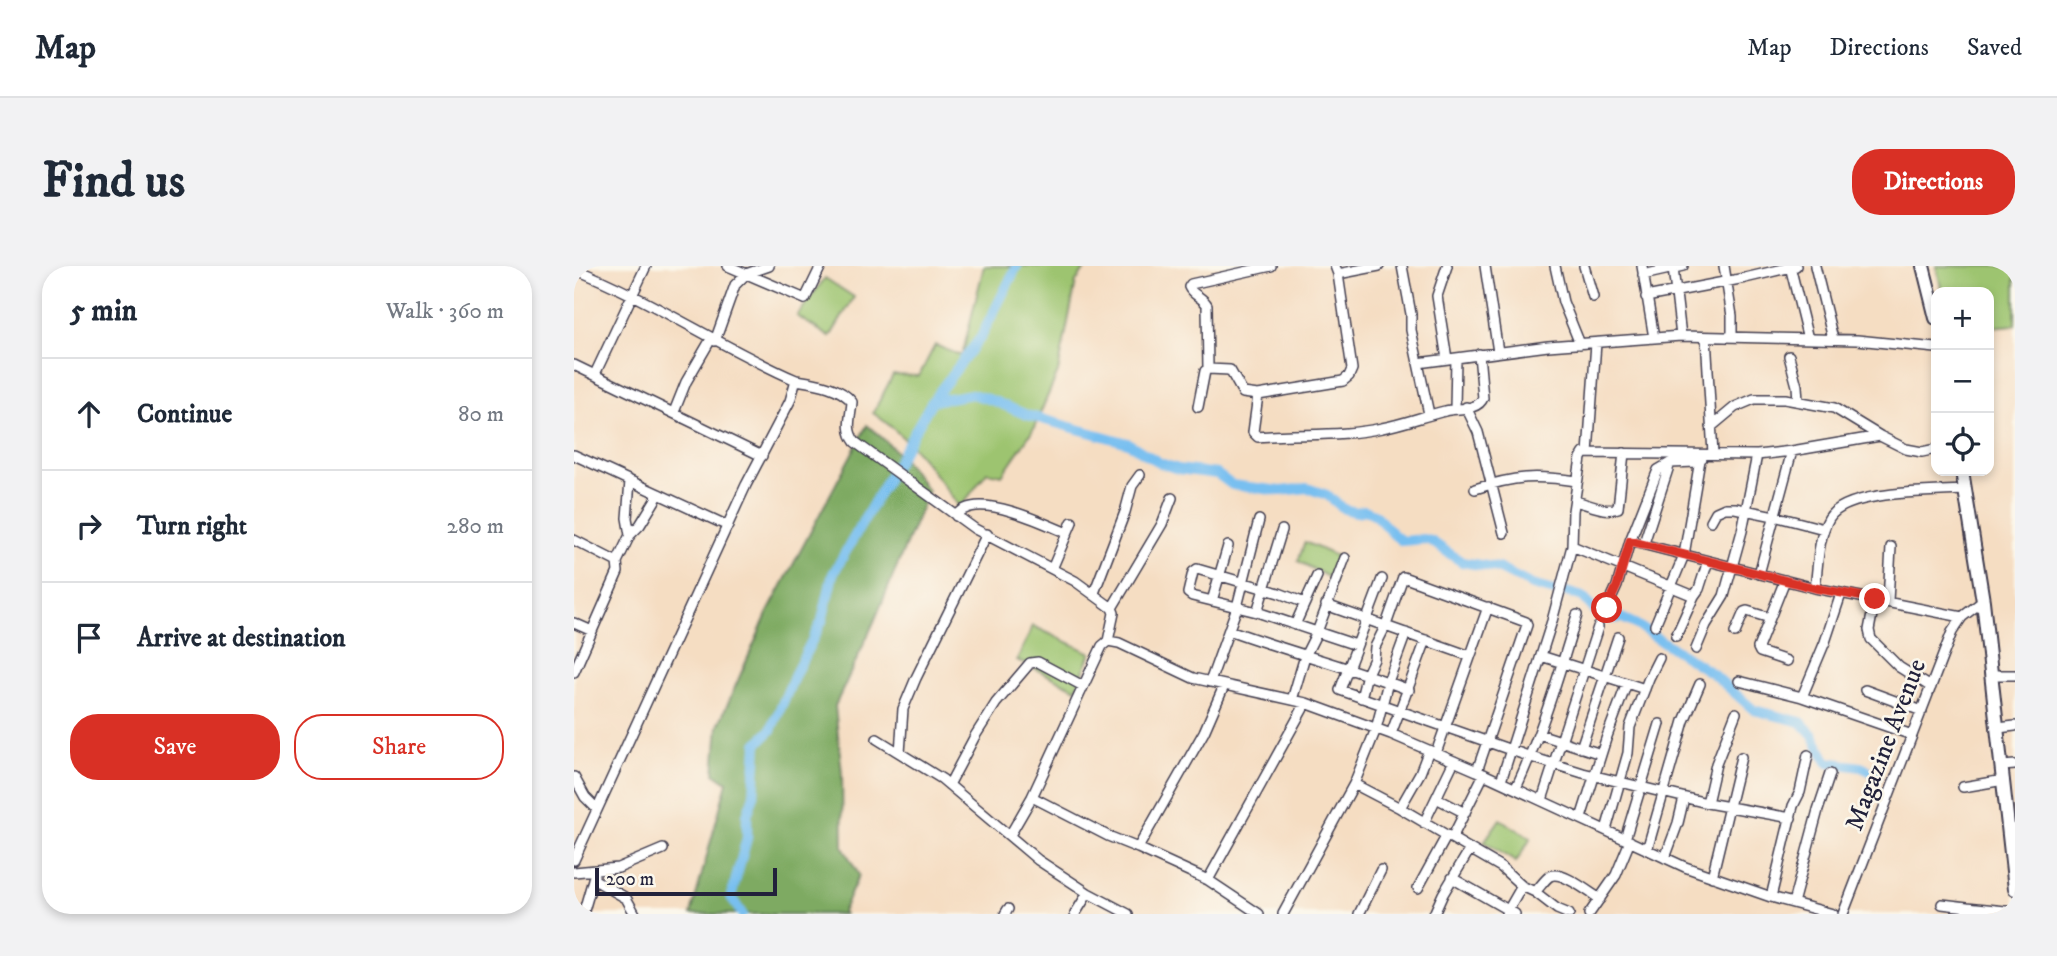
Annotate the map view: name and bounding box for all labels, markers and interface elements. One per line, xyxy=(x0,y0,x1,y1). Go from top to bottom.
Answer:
text: Map xyxy=(35,28,96,69)
text: Map xyxy=(1747,33,1792,63)
text: Directions xyxy=(1830,33,1929,63)
text: Saved xyxy=(1967,33,2022,63)
button: Directions xyxy=(1852,149,2015,215)
text: Find us xyxy=(42,151,185,213)
map controls xyxy=(1931,287,1994,476)
button: + xyxy=(1931,287,1994,350)
text: 5 min xyxy=(70,293,137,330)
text: Walk · 360 m xyxy=(386,297,504,326)
button: − xyxy=(1931,350,1994,413)
icon: ahead xyxy=(70,395,108,433)
text: Continue xyxy=(137,398,232,431)
text: 80 m xyxy=(458,400,504,429)
button: locate xyxy=(1931,413,1994,476)
icon: right xyxy=(70,507,108,545)
text: Turn right xyxy=(137,510,247,543)
text: 280 m xyxy=(447,512,504,541)
route end xyxy=(1859,583,1890,614)
route start xyxy=(1591,592,1622,623)
icon: arrive xyxy=(70,619,108,657)
text: Arrive at destination xyxy=(137,622,346,655)
street label: Magazine Avenue xyxy=(1838,654,1934,836)
button: Save xyxy=(70,714,280,780)
button: Share xyxy=(294,714,504,780)
scale bar xyxy=(595,865,777,897)
text: 200 m xyxy=(606,868,654,891)

